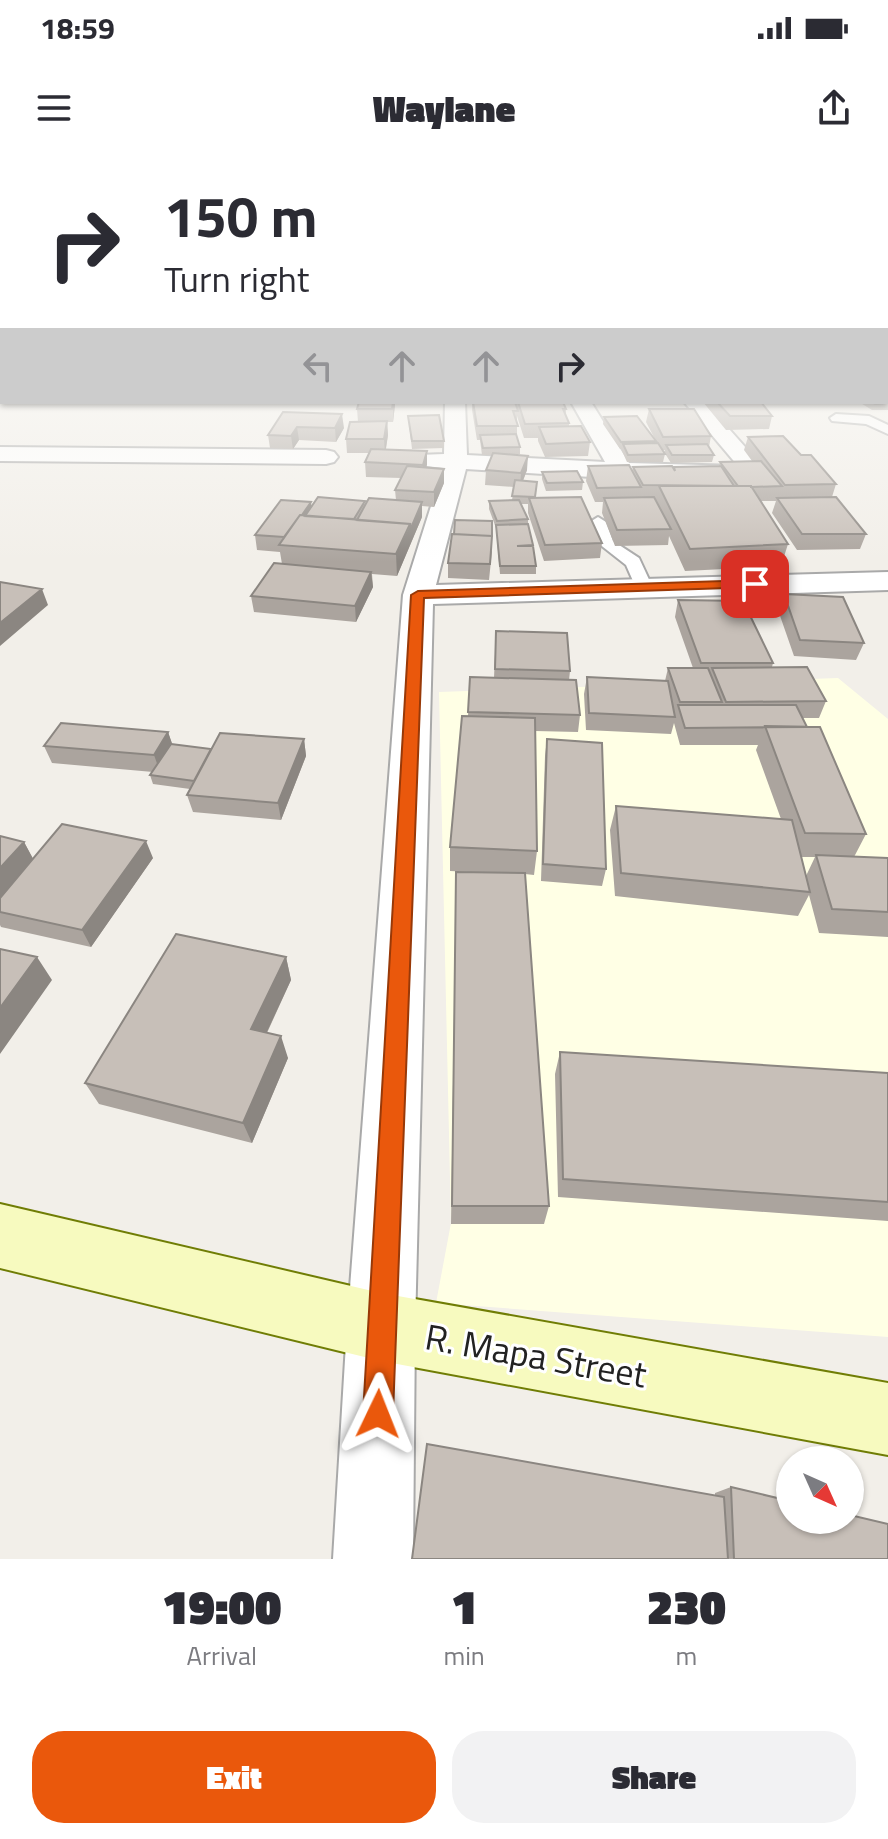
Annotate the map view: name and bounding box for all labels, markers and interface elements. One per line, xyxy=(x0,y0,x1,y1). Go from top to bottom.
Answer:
text: 18:59 xyxy=(40,5,115,51)
text: Waylane xyxy=(373,81,515,136)
icon: menu xyxy=(32,86,76,130)
icon: share xyxy=(812,86,856,130)
text: 150 m xyxy=(164,174,317,259)
icon: right xyxy=(32,192,136,296)
text: Turn right xyxy=(164,251,309,306)
icon: left xyxy=(296,344,340,388)
icon: ahead xyxy=(380,344,424,388)
icon: ahead xyxy=(464,344,508,388)
icon: right xyxy=(548,344,592,388)
pin xyxy=(721,550,789,618)
icon: arrive xyxy=(733,562,777,606)
street label: R. Mapa Street xyxy=(421,1308,651,1402)
position arrow xyxy=(336,1372,420,1456)
north arrow xyxy=(776,1446,864,1534)
map controls xyxy=(776,1446,864,1534)
text: 19:00 xyxy=(162,1570,281,1643)
text: 1 xyxy=(451,1570,477,1643)
text: 230 xyxy=(647,1570,726,1643)
text: Arrival xyxy=(186,1636,257,1675)
text: min xyxy=(443,1636,485,1675)
text: m xyxy=(676,1636,697,1675)
button: Exit xyxy=(32,1731,436,1823)
button: Share xyxy=(452,1731,856,1823)

